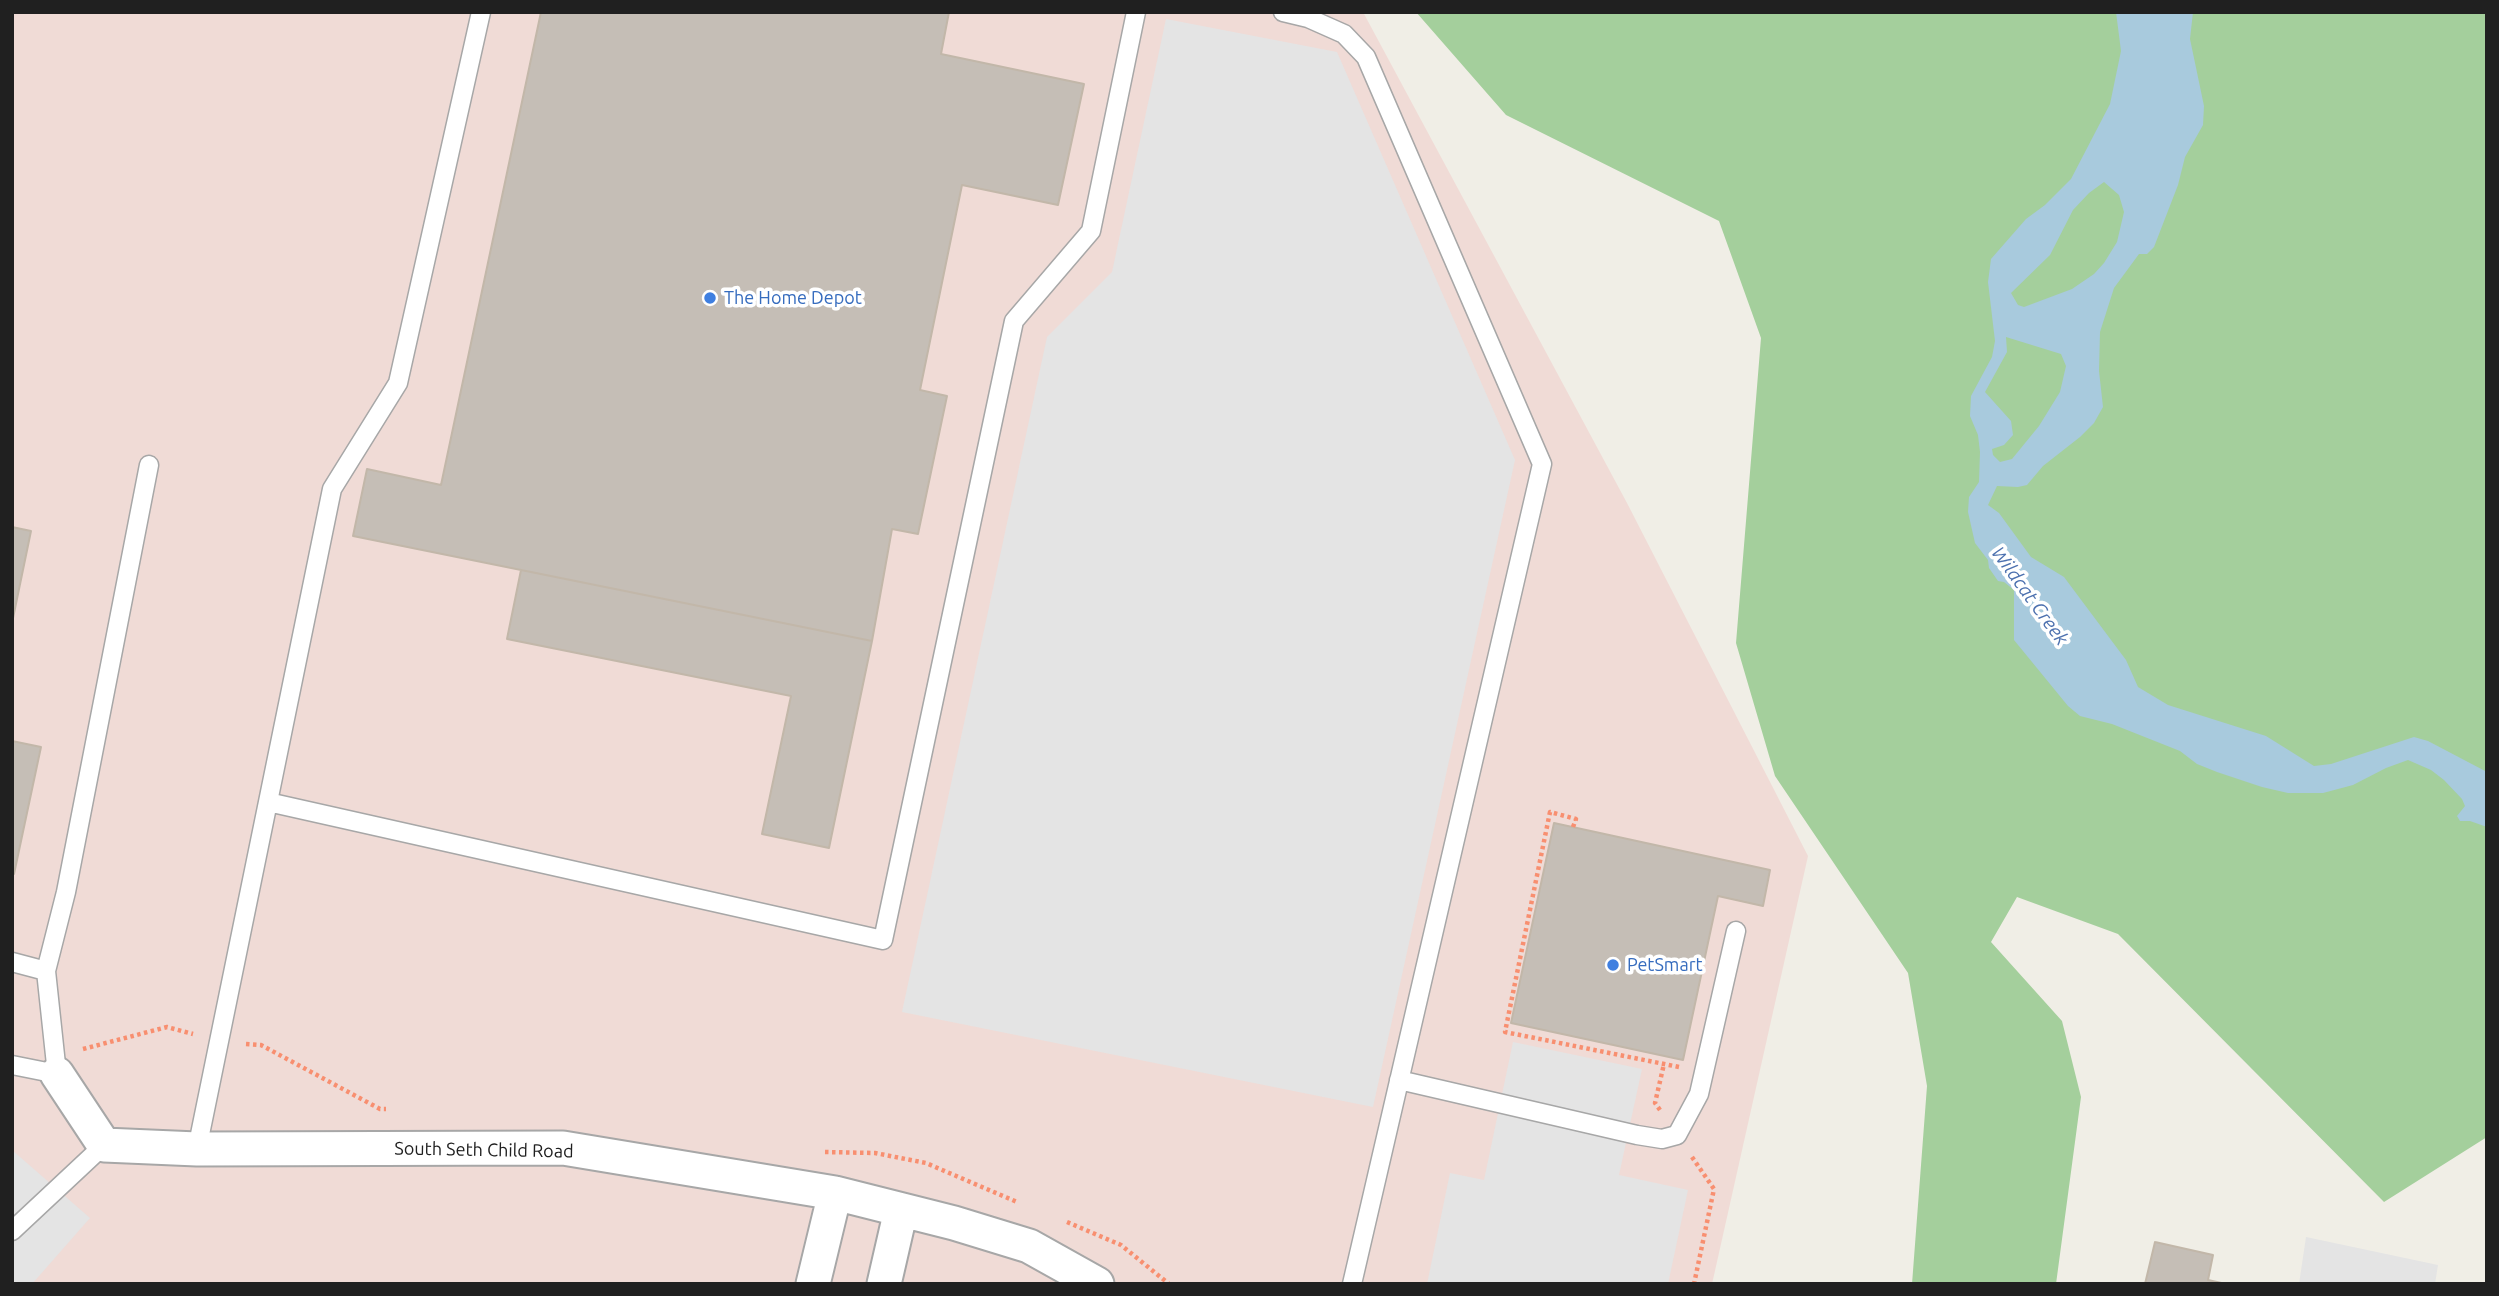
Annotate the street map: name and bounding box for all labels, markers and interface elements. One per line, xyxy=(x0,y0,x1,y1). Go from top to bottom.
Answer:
place label: The Home Depot xyxy=(724,287,862,309)
marker: The Home Depot xyxy=(702,290,718,306)
water label: Wildcat Creek xyxy=(1987,542,2073,650)
place label: PetSmart xyxy=(1627,954,1703,976)
marker: PetSmart xyxy=(1605,957,1621,973)
street label: South Seth Child Road xyxy=(394,1138,574,1162)

